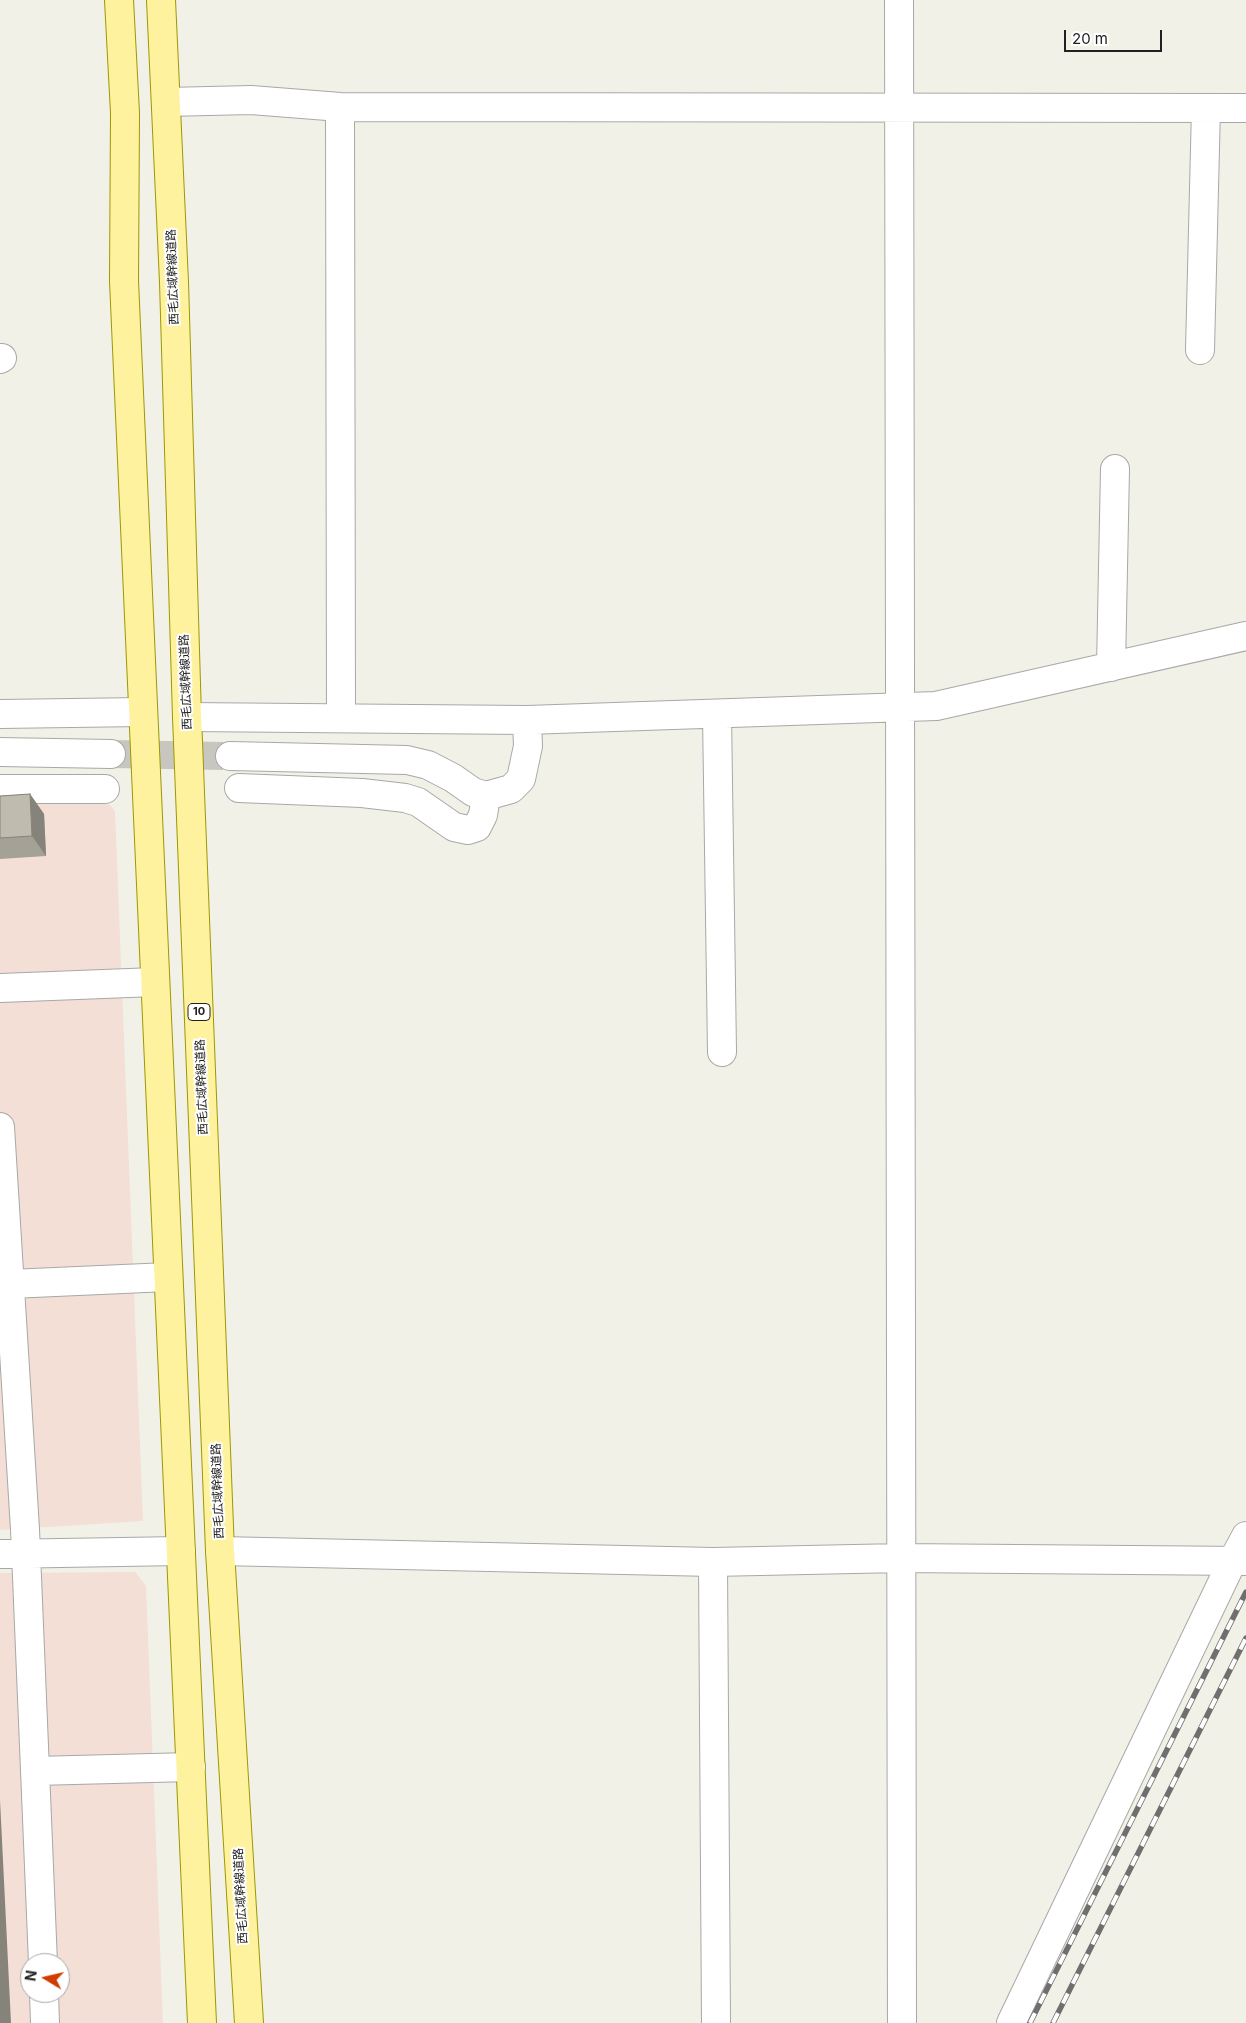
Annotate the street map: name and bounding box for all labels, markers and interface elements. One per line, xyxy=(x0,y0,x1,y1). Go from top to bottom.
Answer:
scale bar xyxy=(1066,20,1164,52)
text: 20 m xyxy=(1072,29,1108,48)
street label: 西毛広域幹線道路 xyxy=(164,229,182,325)
street label: 西毛広域幹線道路 xyxy=(177,634,195,730)
road number: 10 xyxy=(188,1004,210,1020)
street label: 西毛広域幹線道路 xyxy=(193,1039,211,1135)
street label: 西毛広域幹線道路 xyxy=(209,1443,227,1539)
street label: 西毛広域幹線道路 xyxy=(231,1848,251,1944)
north arrow xyxy=(20,1953,70,2003)
text: N xyxy=(21,1969,40,1982)

